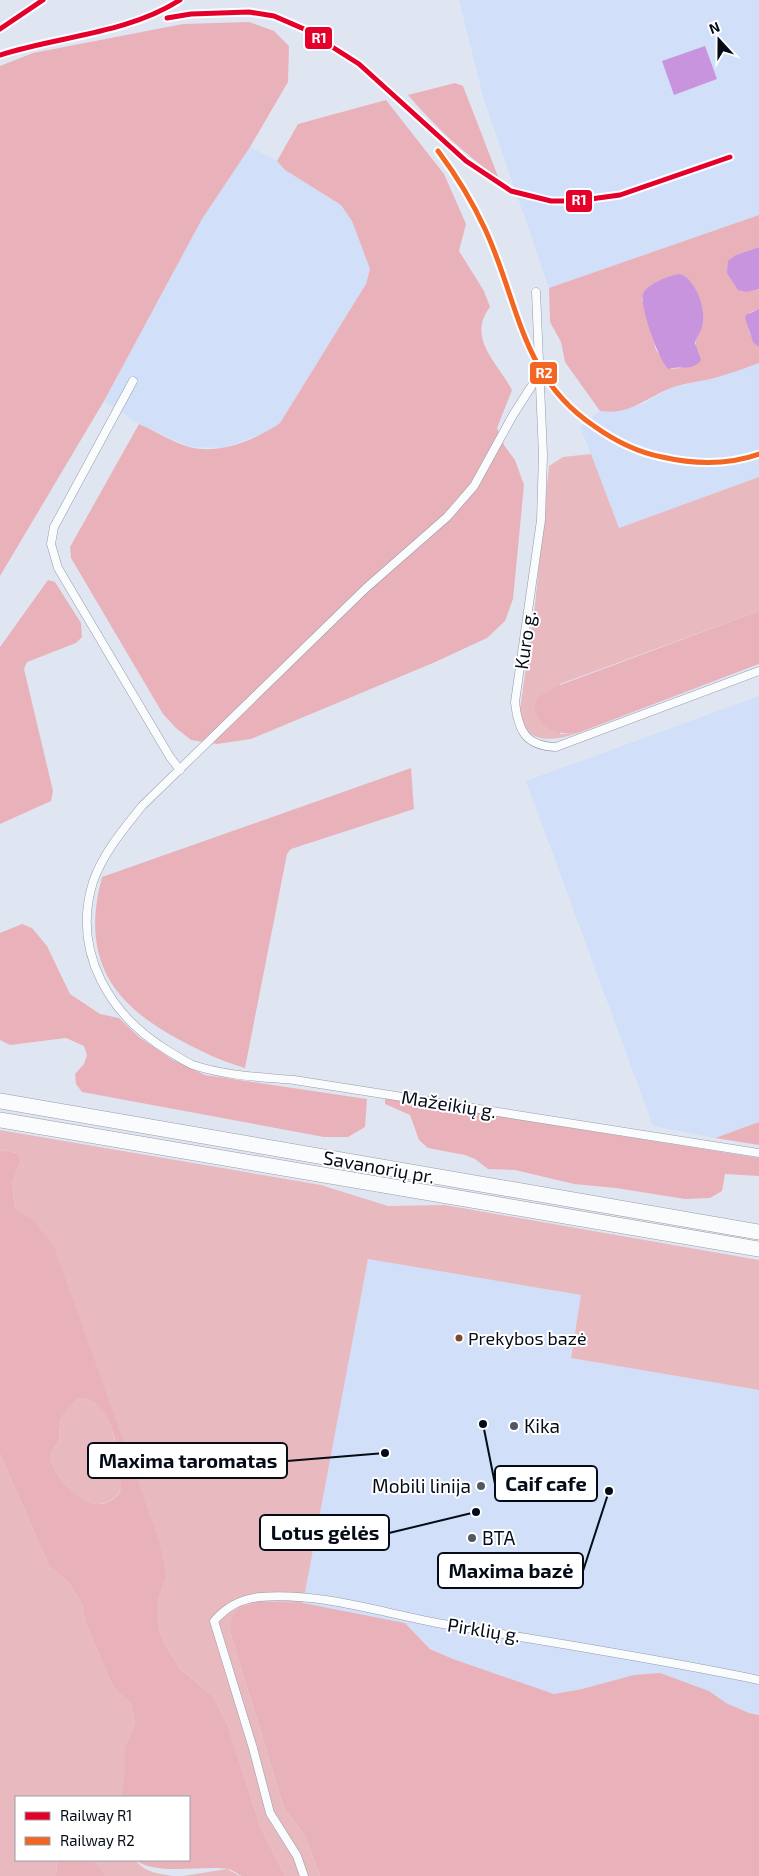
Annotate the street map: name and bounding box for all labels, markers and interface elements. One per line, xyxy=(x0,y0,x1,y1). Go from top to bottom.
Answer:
north arrow xyxy=(694,15,744,65)
text: N xyxy=(706,18,722,37)
line badge: R1 xyxy=(304,26,333,50)
text: R1 xyxy=(311,29,327,46)
line badge: R1 xyxy=(565,189,593,213)
text: R1 xyxy=(571,191,587,208)
line badge: R2 xyxy=(529,361,558,385)
text: R2 xyxy=(535,364,553,381)
street label: Kuro g. xyxy=(509,609,540,671)
street label: Mažeikių g. xyxy=(400,1085,498,1122)
street label: Savanorių pr. xyxy=(322,1145,437,1188)
place label: Prekybos bazė xyxy=(468,1327,587,1349)
marker: Prekybos bazė xyxy=(454,1333,464,1343)
place label: Kika xyxy=(524,1414,560,1437)
marker: Kika xyxy=(508,1420,520,1432)
callout: Maxima taromatas xyxy=(88,1443,287,1478)
text: Maxima taromatas xyxy=(99,1448,277,1472)
callout: Caif cafe xyxy=(495,1466,597,1501)
text: Caif cafe xyxy=(505,1471,587,1495)
place label: Mobili linija xyxy=(372,1474,471,1497)
marker: Mobili linija xyxy=(475,1480,487,1492)
callout: Lotus gėlės xyxy=(260,1515,389,1550)
text: Lotus gėlės xyxy=(271,1520,379,1544)
place label: BTA xyxy=(482,1526,516,1549)
marker: BTA xyxy=(466,1532,478,1544)
callout: Maxima bazė xyxy=(438,1553,583,1588)
text: Maxima bazė xyxy=(449,1558,573,1582)
street label: Pirklių g. xyxy=(446,1612,522,1647)
legend xyxy=(15,1796,190,1861)
text: Railway R1 xyxy=(60,1806,132,1824)
text: Railway R2 xyxy=(60,1831,135,1849)

